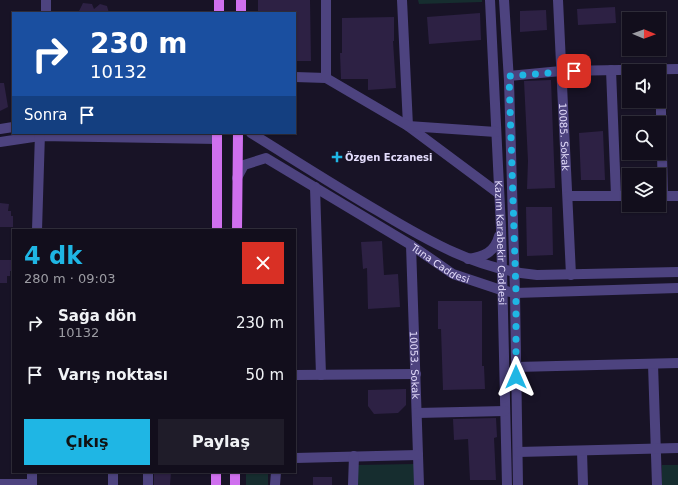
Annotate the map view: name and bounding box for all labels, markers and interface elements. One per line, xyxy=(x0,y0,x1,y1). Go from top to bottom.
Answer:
north arrow xyxy=(622,12,666,56)
map controls xyxy=(622,12,666,212)
text: 230 m xyxy=(90,27,187,60)
icon: right xyxy=(24,28,76,80)
pin xyxy=(557,54,591,88)
icon: arrive xyxy=(563,60,585,82)
text: 10132 xyxy=(90,61,147,82)
button: sound xyxy=(622,64,666,108)
street label: 10085. Sokak xyxy=(557,102,572,171)
icon: arrive xyxy=(76,104,98,126)
text: Sonra xyxy=(24,106,68,124)
button: search xyxy=(622,116,666,160)
place label: Özgen Eczanesi xyxy=(345,150,432,163)
marker: Özgen Eczanesi xyxy=(332,152,342,162)
button: layers xyxy=(622,168,666,212)
street label: Kazım Karabekir Caddesi xyxy=(493,180,508,305)
street label: Tuna Caddesi xyxy=(408,241,471,285)
text: 4 dk xyxy=(24,242,82,270)
button: close xyxy=(242,242,284,284)
text: 280 m · 09:03 xyxy=(24,271,115,286)
text: Sağa dön xyxy=(58,307,137,325)
icon: right xyxy=(24,312,46,334)
text: 230 m xyxy=(236,314,284,332)
text: 10132 xyxy=(58,325,99,340)
street label: 10053. Sokak xyxy=(408,331,422,399)
position arrow xyxy=(495,356,537,398)
icon: arrive xyxy=(24,364,46,386)
text: Varış noktası xyxy=(58,366,168,384)
text: 50 m xyxy=(246,366,284,384)
button: Çıkış xyxy=(24,419,150,465)
button: Paylaş xyxy=(158,419,284,465)

